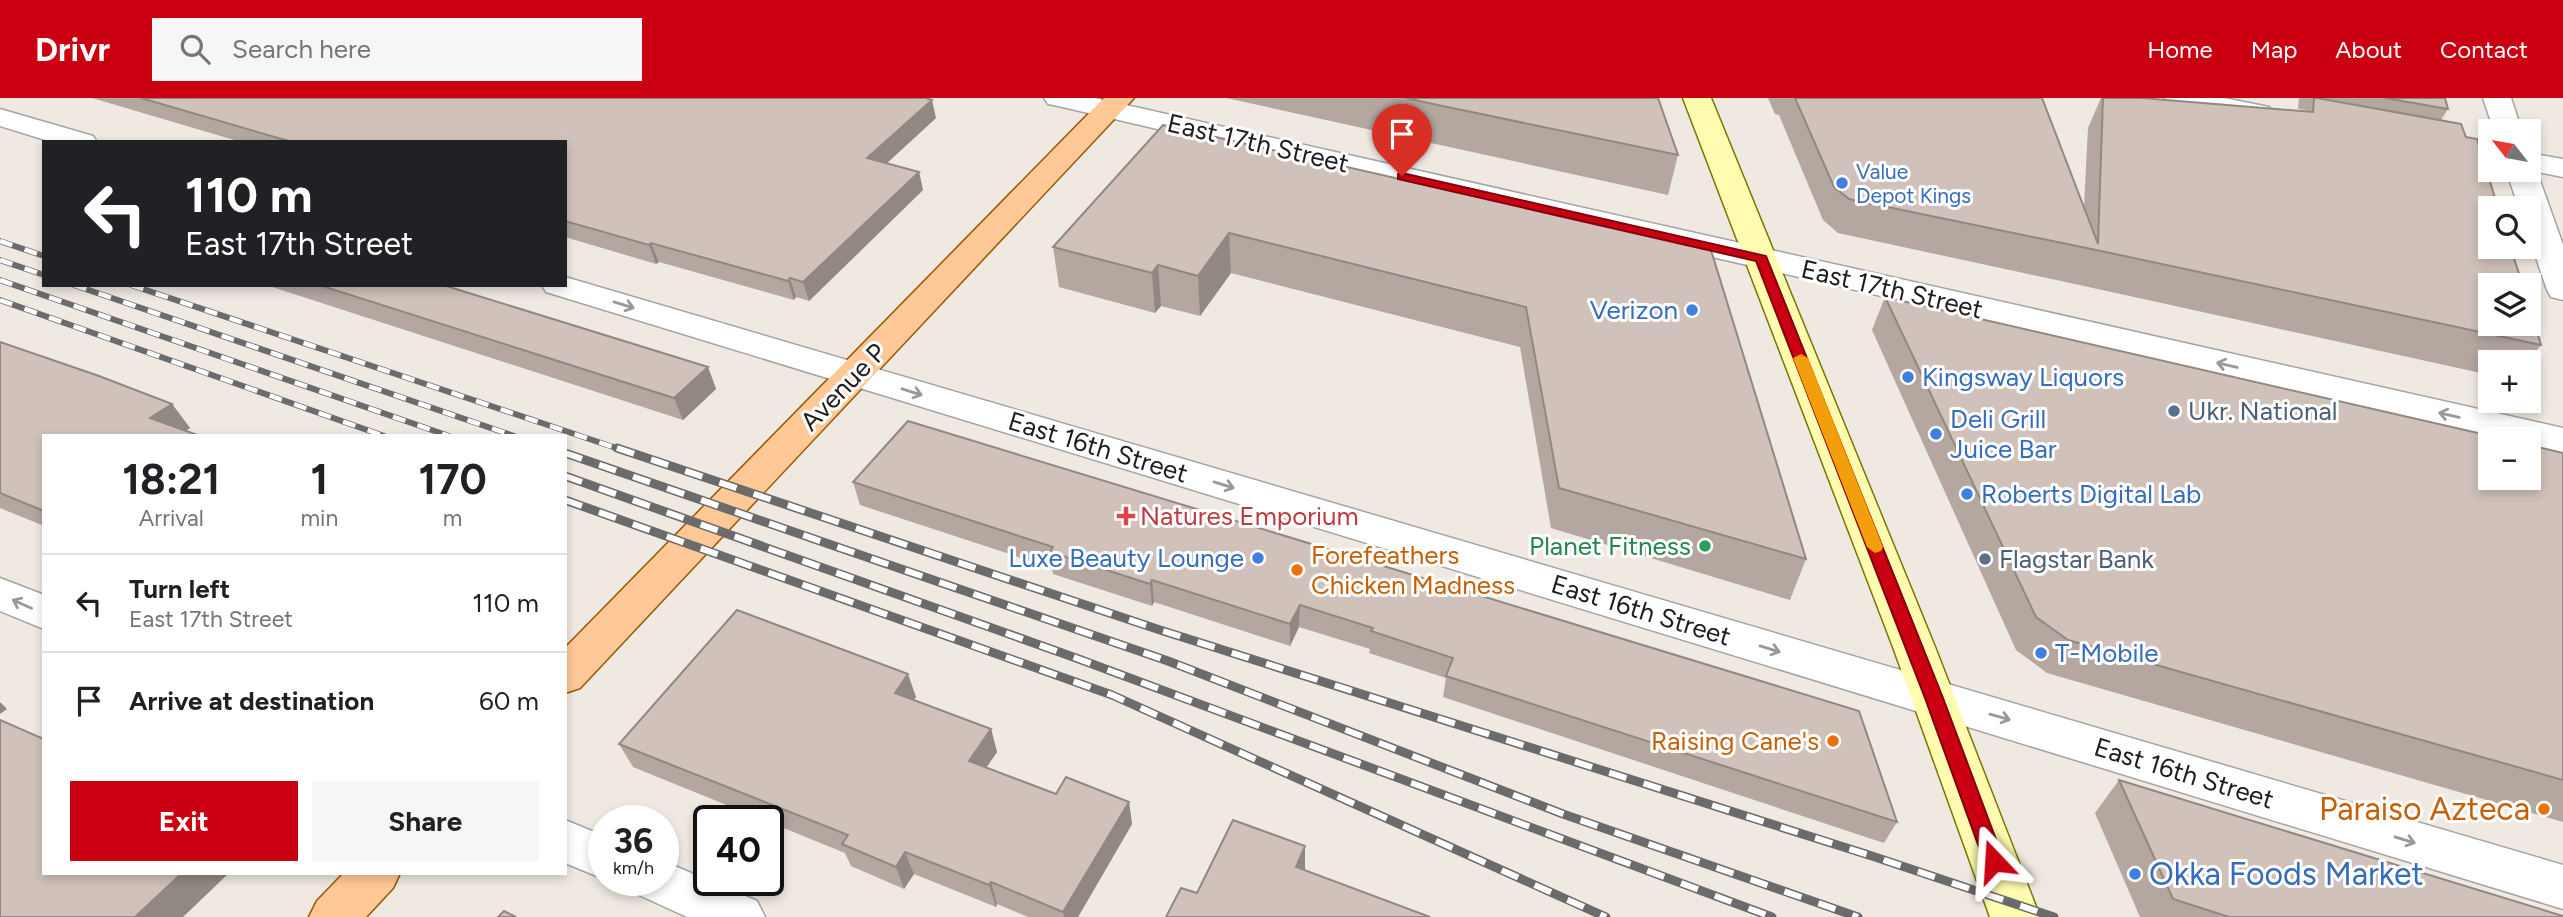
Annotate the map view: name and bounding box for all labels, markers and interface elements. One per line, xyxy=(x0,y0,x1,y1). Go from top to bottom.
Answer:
search box xyxy=(152,18,642,81)
text: Drivr xyxy=(35,30,110,69)
icon: search xyxy=(176,30,214,68)
text: Search here xyxy=(232,33,371,65)
text: Home xyxy=(2147,35,2213,64)
text: Map xyxy=(2251,35,2297,64)
text: About xyxy=(2335,35,2402,64)
text: Contact xyxy=(2440,35,2528,64)
pin xyxy=(1372,104,1432,176)
street label: East 17th Street xyxy=(1164,107,1352,179)
icon: arrive xyxy=(1383,115,1421,153)
north arrow xyxy=(2478,119,2541,182)
map controls xyxy=(2478,119,2541,490)
place label: Value Depot Kings xyxy=(1856,159,1971,208)
text: 110 m xyxy=(185,165,313,224)
icon: left xyxy=(70,168,161,259)
marker: Value Depot Kings xyxy=(1834,175,1850,191)
button: search xyxy=(2478,196,2541,259)
text: East 17th Street xyxy=(185,225,413,263)
street label: East 17th Street xyxy=(1798,253,1986,325)
button: layers xyxy=(2478,273,2541,336)
place label: Verizon xyxy=(1590,294,1678,326)
one-way arrow xyxy=(612,300,634,312)
marker: Verizon xyxy=(1684,302,1700,318)
street label: Avenue P xyxy=(793,337,893,437)
button: + xyxy=(2478,350,2541,413)
one-way arrow xyxy=(2216,357,2239,371)
place label: Kingsway Liquors xyxy=(1922,361,2124,393)
marker: Kingsway Liquors xyxy=(1900,369,1916,385)
one-way arrow xyxy=(901,386,923,399)
place label: Ukr. National xyxy=(2188,395,2337,427)
place label: Deli Grill Juice Bar xyxy=(1950,403,2057,465)
marker: Ukr. National xyxy=(2166,403,2182,419)
street label: East 16th Street xyxy=(1004,405,1192,490)
one-way arrow xyxy=(2438,408,2461,421)
marker: Deli Grill Juice Bar xyxy=(1928,426,1944,442)
button: − xyxy=(2478,427,2541,490)
text: 18:21 xyxy=(122,454,220,505)
text: 1 xyxy=(311,454,328,505)
text: 170 xyxy=(418,454,487,505)
place label: Roberts Digital Lab xyxy=(1981,478,2201,510)
one-way arrow xyxy=(1212,480,1234,493)
marker: Roberts Digital Lab xyxy=(1959,486,1975,502)
place label: Natures Emporium xyxy=(1140,500,1359,532)
text: Arrival xyxy=(139,504,204,532)
text: min xyxy=(301,504,338,532)
text: m xyxy=(443,504,462,532)
marker: Natures Emporium xyxy=(1118,508,1134,524)
place label: Planet Fitness xyxy=(1529,530,1691,562)
marker: Planet Fitness xyxy=(1697,538,1713,554)
place label: Forefeathers Chicken Madness xyxy=(1311,539,1515,601)
place label: Luxe Beauty Lounge xyxy=(1008,542,1244,574)
place label: Flagstar Bank xyxy=(1999,543,2154,575)
marker: Luxe Beauty Lounge xyxy=(1250,550,1266,566)
marker: Flagstar Bank xyxy=(1977,551,1993,567)
marker: Forefeathers Chicken Madness xyxy=(1289,562,1305,578)
street label: East 16th Street xyxy=(1547,568,1735,653)
text: Turn left xyxy=(129,573,230,605)
icon: left xyxy=(70,584,108,622)
text: 110 m xyxy=(472,587,539,619)
one-way arrow xyxy=(12,597,33,610)
text: East 17th Street xyxy=(129,605,293,633)
place label: T-Mobile xyxy=(2055,637,2158,669)
one-way arrow xyxy=(1759,643,1781,656)
marker: T-Mobile xyxy=(2033,645,2049,661)
icon: arrive xyxy=(70,682,108,720)
text: Arrive at destination xyxy=(129,685,374,717)
text: 60 m xyxy=(479,685,539,717)
one-way arrow xyxy=(1988,712,2010,725)
place label: Raising Cane's xyxy=(1651,725,1819,757)
street label: East 16th Street xyxy=(2090,731,2278,816)
marker: Raising Cane's xyxy=(1825,733,1841,749)
button: Exit xyxy=(70,781,298,861)
button: Share xyxy=(312,781,539,861)
place label: Paraiso Azteca xyxy=(2319,790,2530,828)
marker: Paraiso Azteca xyxy=(2536,801,2552,817)
speed limit sign: 40 xyxy=(693,805,784,896)
text: 36 xyxy=(614,820,653,862)
position arrow xyxy=(1957,824,2031,898)
one-way arrow xyxy=(2394,834,2416,847)
place label: Okka Foods Market xyxy=(2149,855,2424,893)
text: km/h xyxy=(613,857,654,879)
marker: Okka Foods Market xyxy=(2127,866,2143,882)

